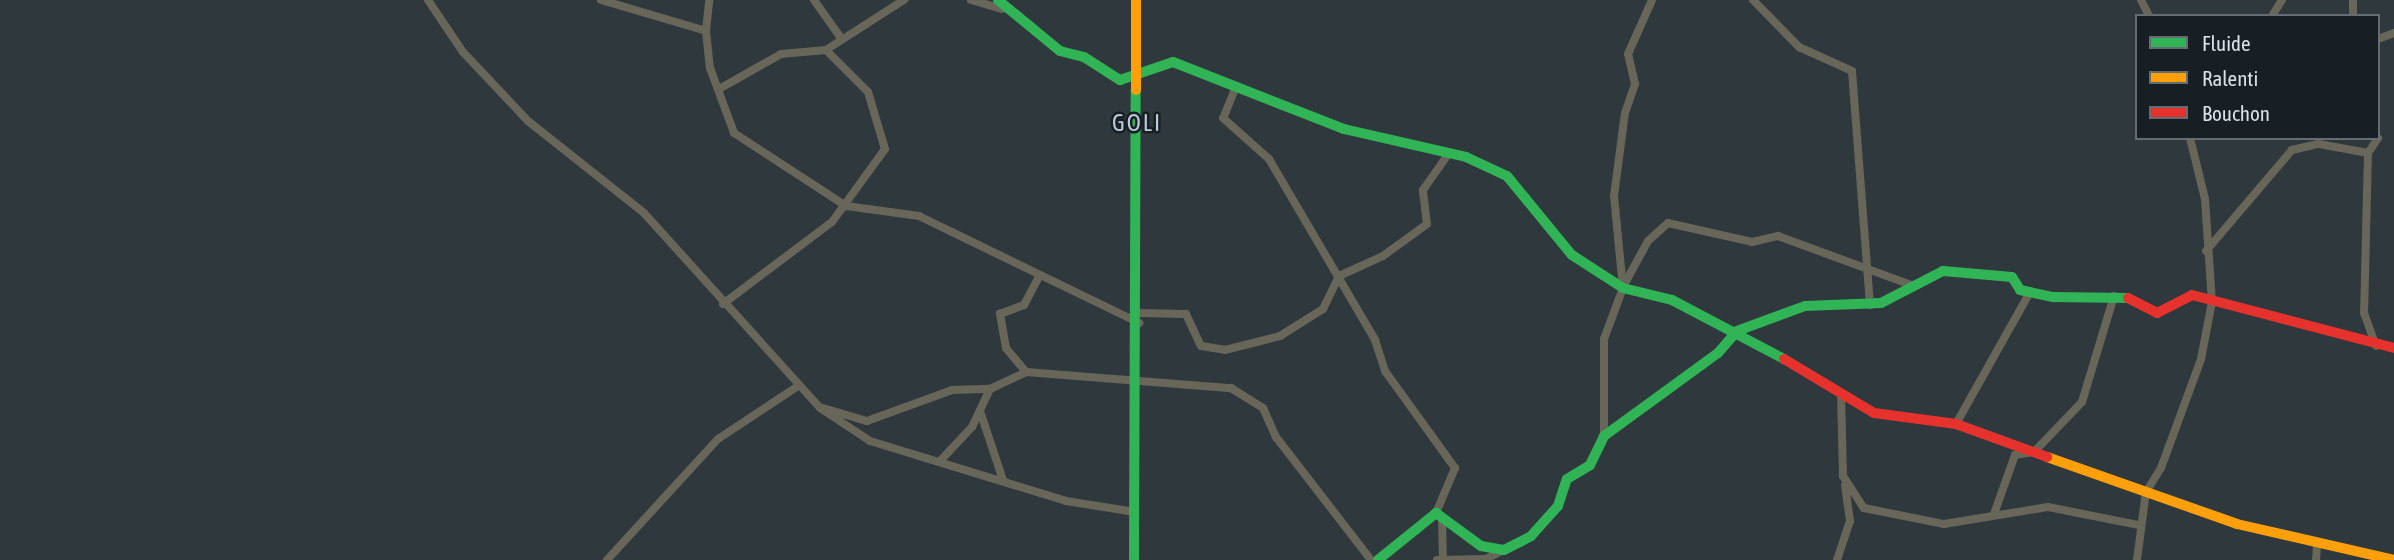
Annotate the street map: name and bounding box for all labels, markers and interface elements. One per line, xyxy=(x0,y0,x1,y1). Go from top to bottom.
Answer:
legend xyxy=(2135,14,2380,140)
text: Fluide xyxy=(2202,31,2251,55)
text: Ralenti xyxy=(2202,66,2258,90)
text: Bouchon xyxy=(2202,101,2270,125)
district label: GOLI xyxy=(1112,109,1162,137)

